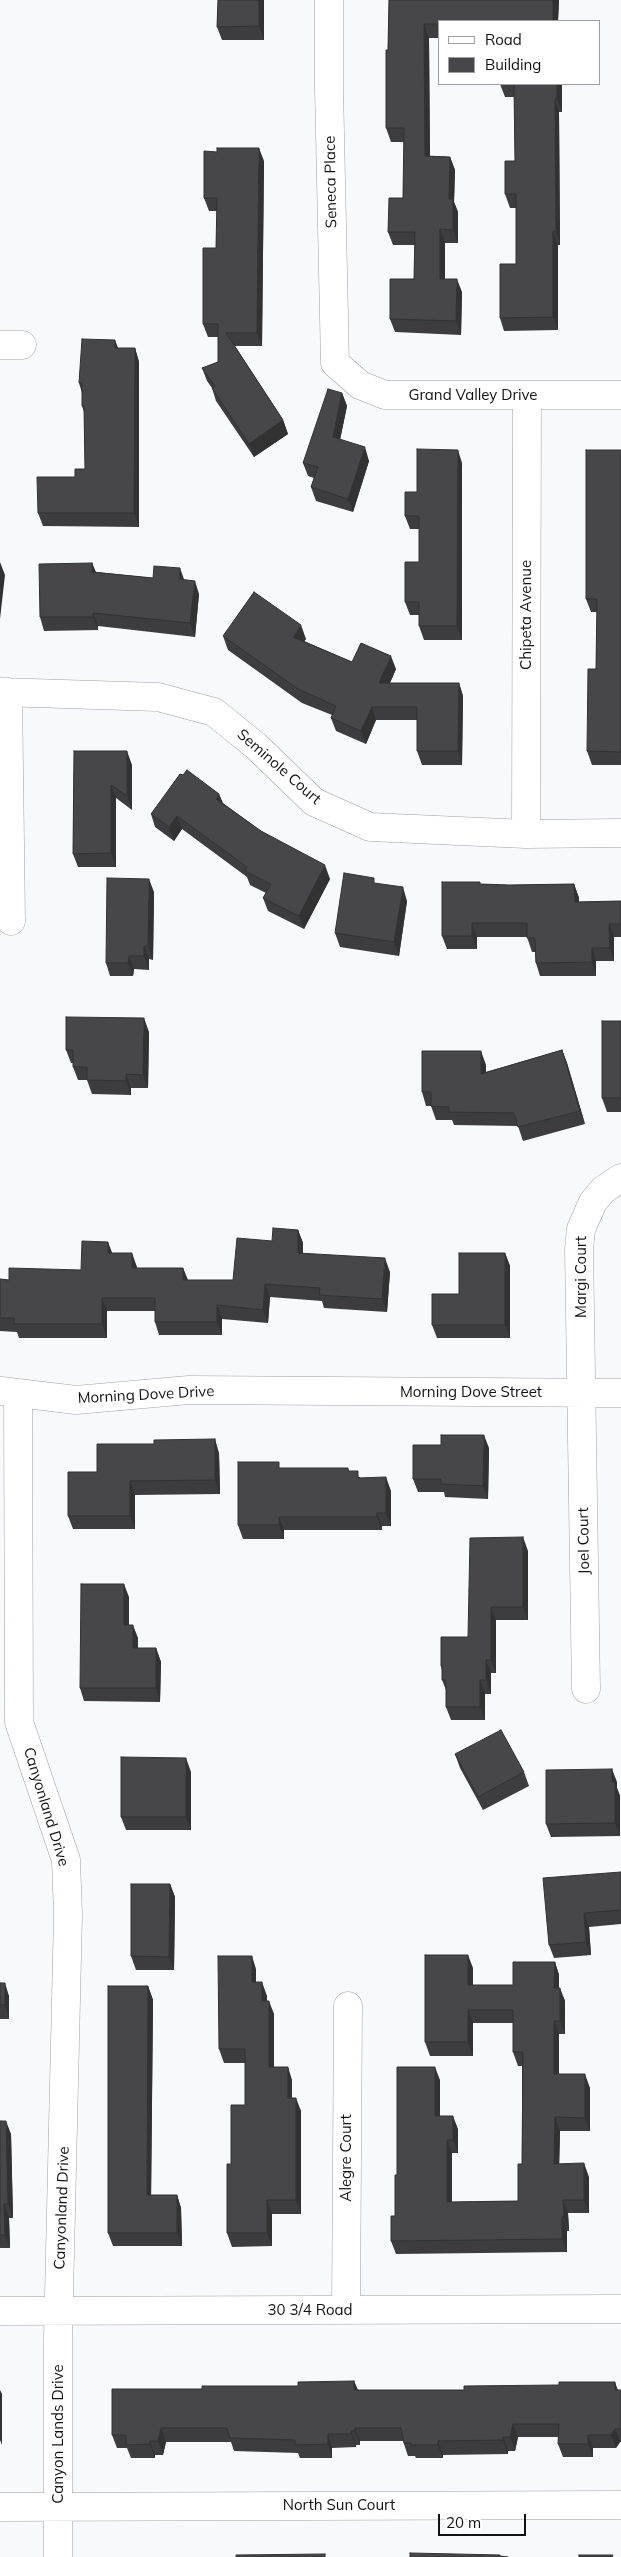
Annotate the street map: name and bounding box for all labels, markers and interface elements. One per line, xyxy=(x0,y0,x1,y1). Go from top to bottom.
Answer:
legend xyxy=(438,20,601,85)
text: Road xyxy=(485,30,522,49)
text: Building xyxy=(485,55,541,74)
street label: Seneca Place xyxy=(321,136,341,228)
street label: Grand Valley Drive xyxy=(409,386,537,404)
street label: Chipeta Avenue xyxy=(517,560,535,670)
street label: Seminole Court xyxy=(233,726,325,808)
street label: Margi Court xyxy=(572,1236,590,1318)
street label: Morning Dove Drive xyxy=(77,1382,215,1408)
street label: Morning Dove Street xyxy=(400,1383,542,1401)
street label: Joel Court xyxy=(574,1507,594,1575)
street label: Canyonland Drive xyxy=(19,1745,73,1869)
street label: Alegre Court xyxy=(337,2114,355,2202)
street label: Canyonland Drive xyxy=(51,2146,73,2270)
street label: 30 3/4 Road xyxy=(268,2301,352,2319)
street label: Canyon Lands Drive xyxy=(49,2364,67,2504)
street label: North Sun Court xyxy=(283,2496,395,2514)
scale bar xyxy=(441,2504,528,2536)
text: 20 m xyxy=(446,2513,481,2532)

